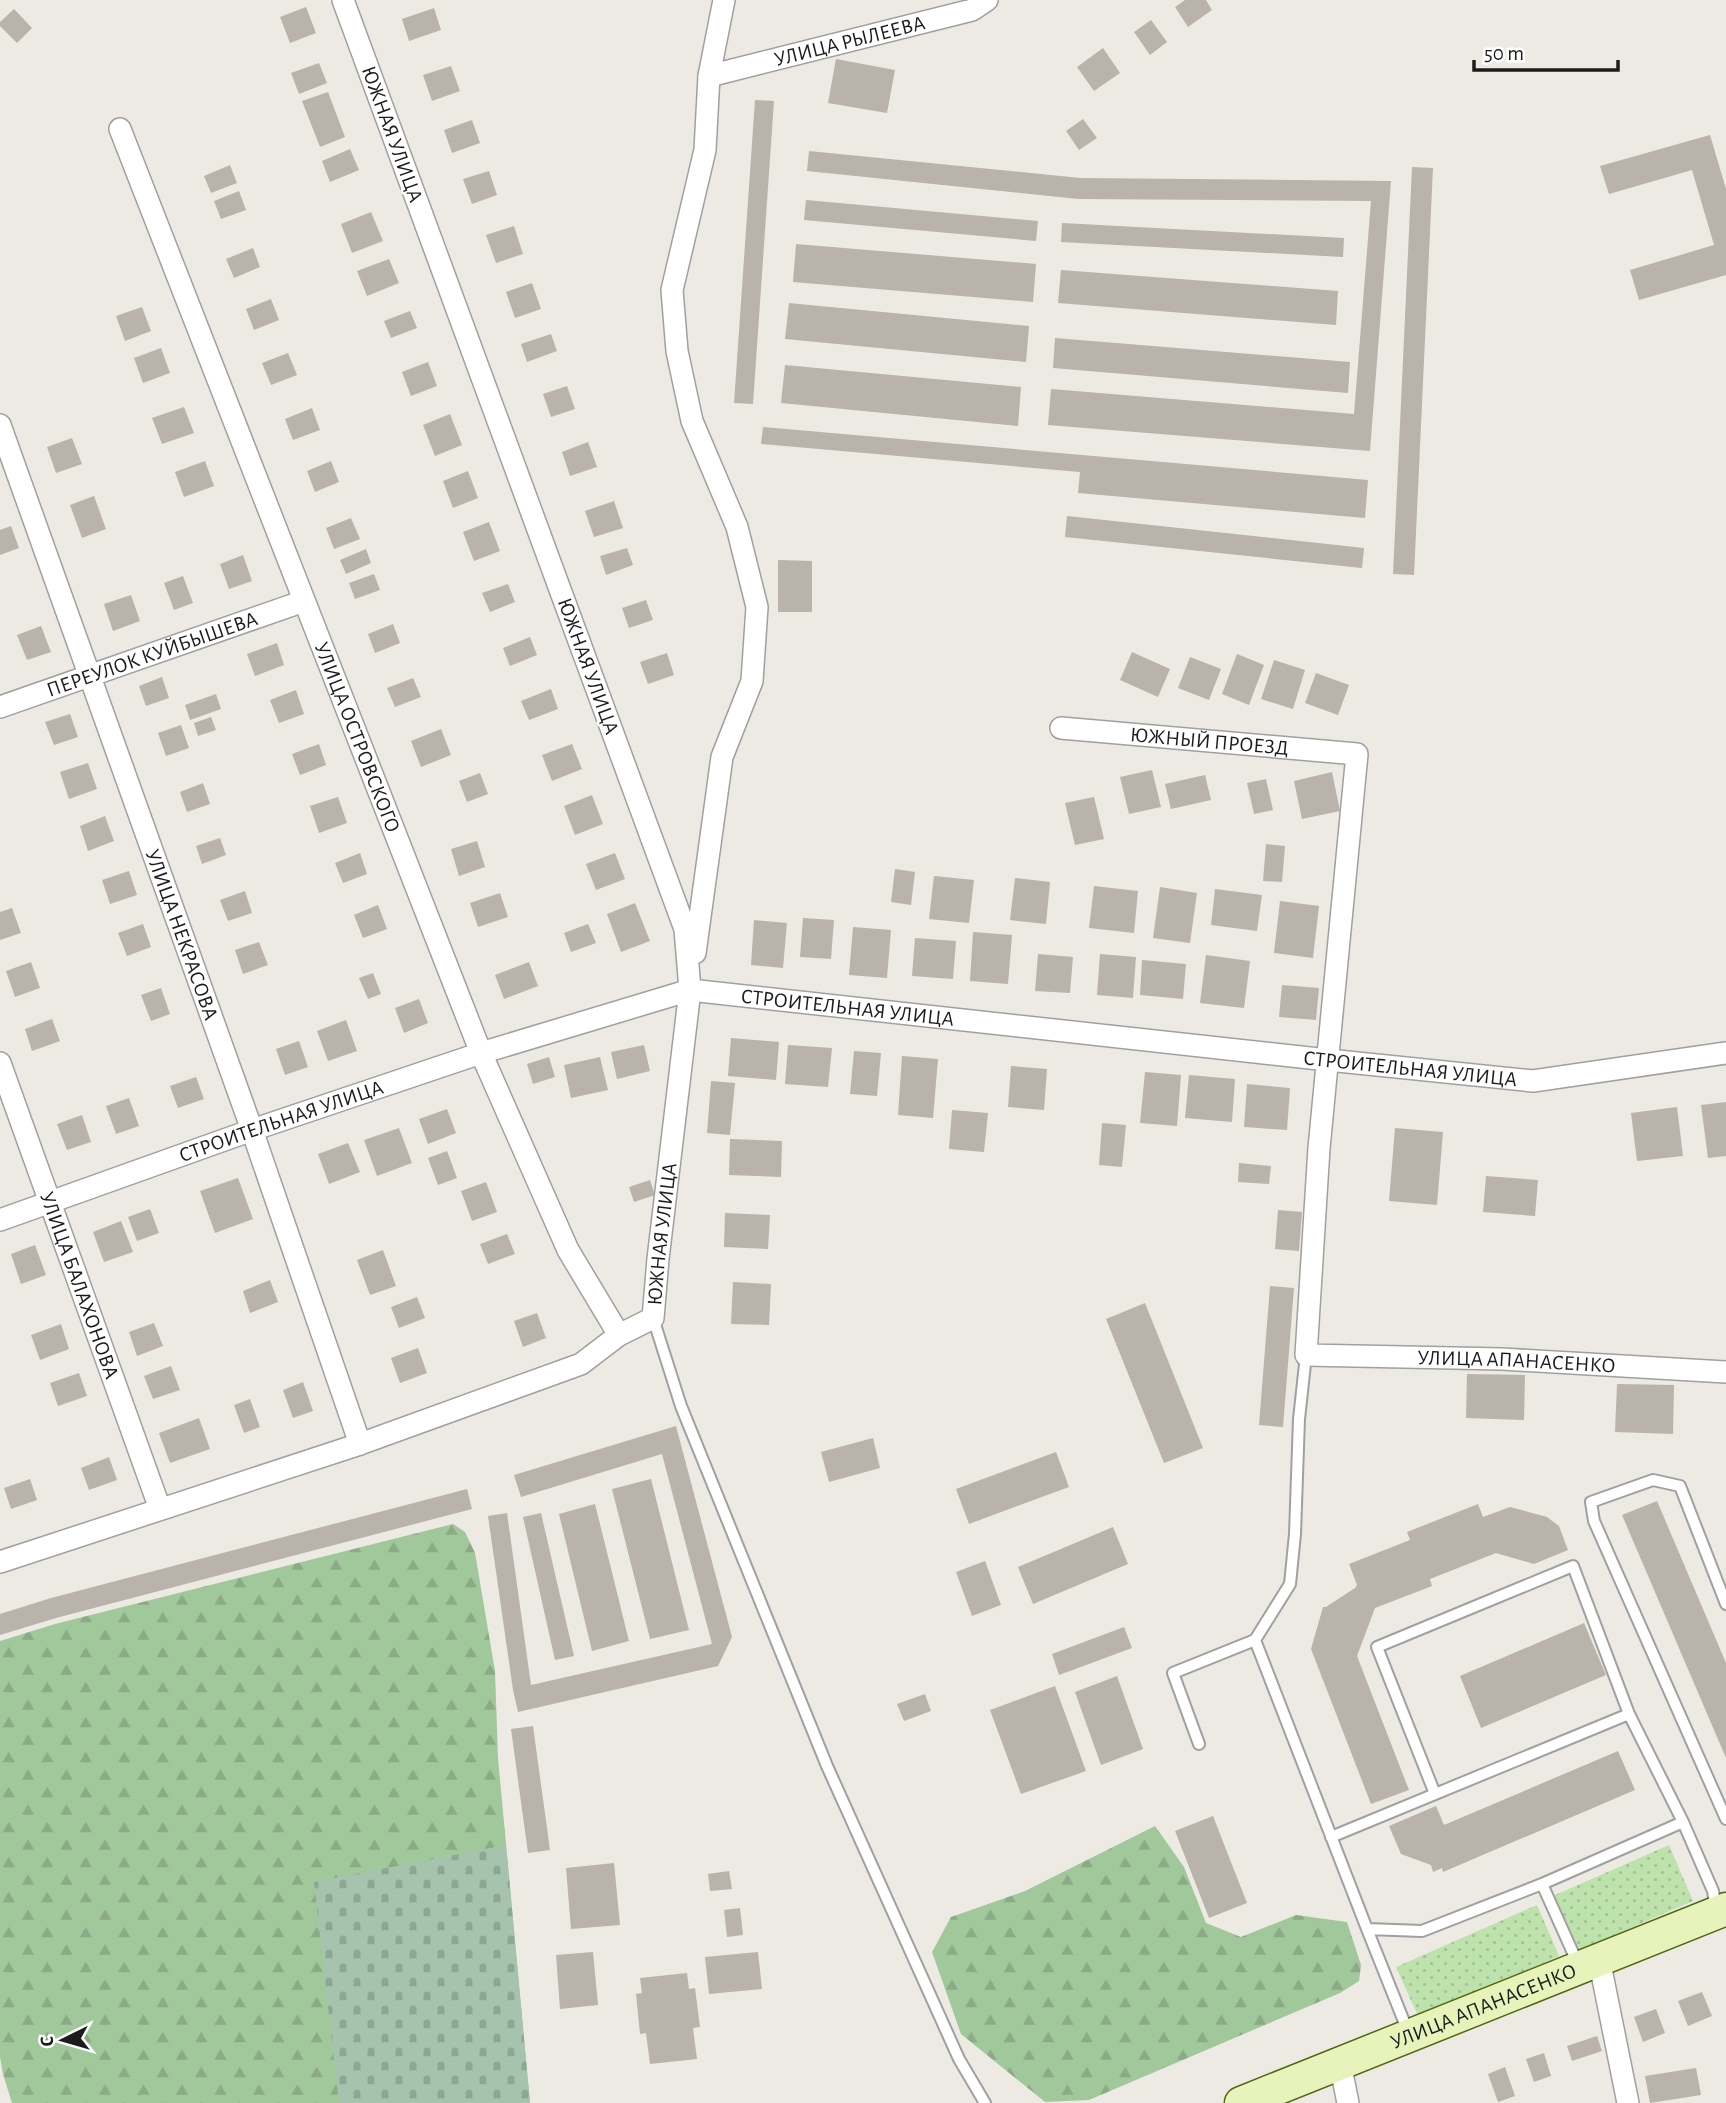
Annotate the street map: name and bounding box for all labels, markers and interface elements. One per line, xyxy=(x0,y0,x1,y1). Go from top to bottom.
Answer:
street label: УЛИЦА РЫЛЕЕВА xyxy=(772,12,927,70)
scale bar xyxy=(1474,28,1618,72)
text: 50 m xyxy=(1484,43,1524,64)
street label: ЮЖНАЯ УЛИЦА xyxy=(358,63,426,205)
street label: ЮЖНАЯ УЛИЦА xyxy=(554,595,622,737)
street label: ПЕРЕУЛОК КУЙБЫШЕВА xyxy=(44,608,260,700)
street label: УЛИЦА ОСТРОВСКОГО xyxy=(311,639,404,835)
street label: ЮЖНЫЙ ПРОЕЗД xyxy=(1129,724,1290,758)
street label: УЛИЦА НЕКРАСОВА xyxy=(142,846,222,1022)
street label: СТРОИТЕЛЬНАЯ УЛИЦА xyxy=(740,985,955,1029)
street label: СТРОИТЕЛЬНАЯ УЛИЦА xyxy=(1302,1047,1518,1090)
street label: СТРОИТЕЛЬНАЯ УЛИЦА xyxy=(176,1076,386,1166)
street label: ЮЖНАЯ УЛИЦА xyxy=(644,1162,680,1306)
street label: УЛИЦА БАЛАХОНОВА xyxy=(37,1189,123,1381)
street label: УЛИЦА АПАНАСЕНКО xyxy=(1417,1347,1616,1376)
street label: УЛИЦА АПАНАСЕНКО xyxy=(1387,1960,1579,2053)
north arrow xyxy=(28,2005,98,2075)
text: С xyxy=(38,2035,57,2047)

